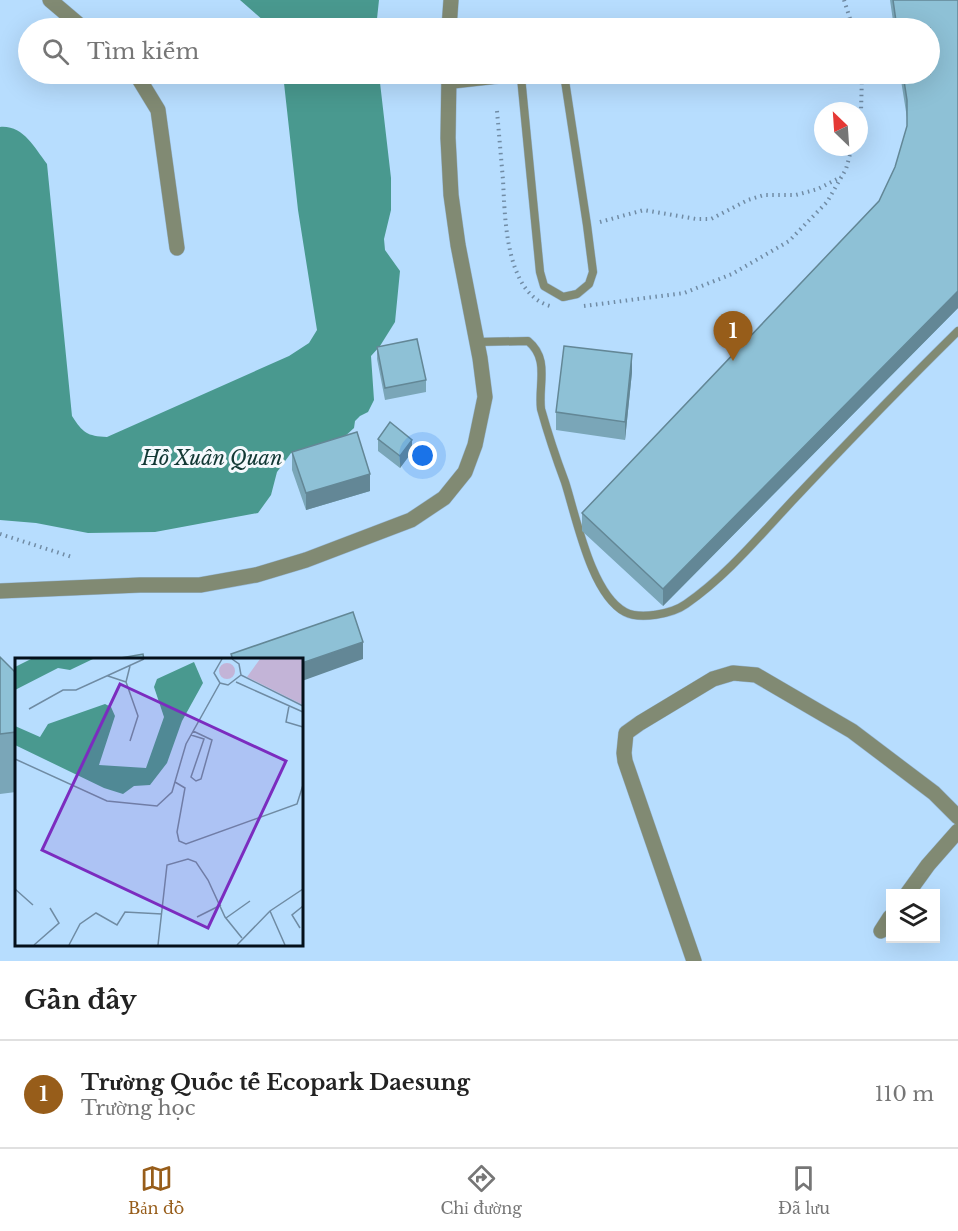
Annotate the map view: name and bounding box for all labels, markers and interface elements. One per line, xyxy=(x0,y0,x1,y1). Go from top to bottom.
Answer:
search box xyxy=(18,18,940,84)
icon: search xyxy=(39,35,72,68)
text: Tìm kiếm xyxy=(87,38,199,65)
north arrow xyxy=(814,102,868,156)
pin: 1 xyxy=(714,312,752,361)
your location xyxy=(408,441,437,470)
water label: Hồ Xuân Quan xyxy=(140,446,283,470)
inset map xyxy=(15,658,303,946)
map controls xyxy=(886,889,940,943)
button: layers xyxy=(886,889,940,943)
text: Gần đây xyxy=(24,984,137,1016)
text: Trường Quốc tế Ecopark Daesung xyxy=(81,1069,470,1096)
text: 1 xyxy=(39,1082,48,1106)
text: 110 m xyxy=(875,1082,934,1106)
text: Trường học xyxy=(81,1096,195,1120)
tab: Bản đồ xyxy=(128,1162,184,1218)
tab: Chỉ đường xyxy=(440,1162,522,1218)
tab: Đã lưu xyxy=(778,1162,830,1218)

